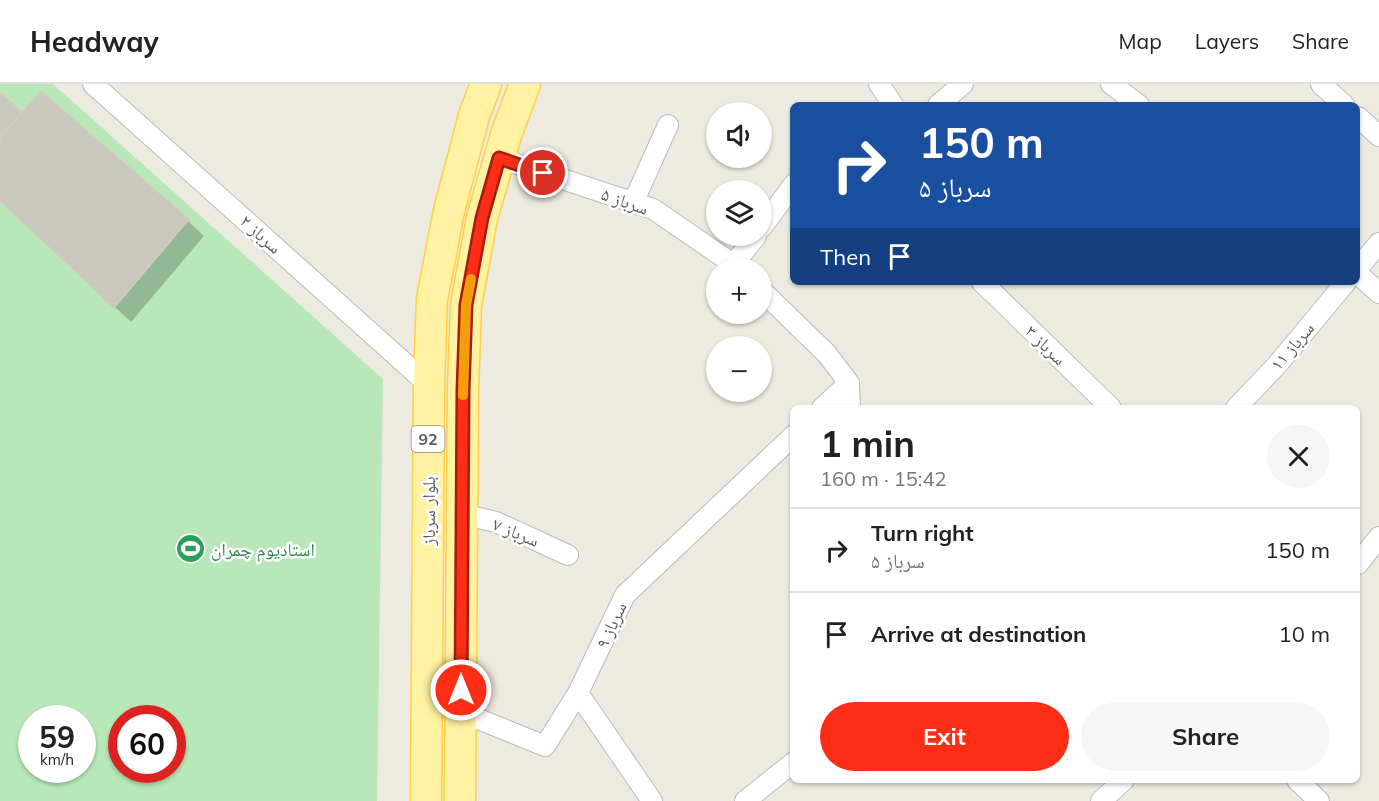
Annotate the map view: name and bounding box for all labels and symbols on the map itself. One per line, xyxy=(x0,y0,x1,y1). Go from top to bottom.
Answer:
pin xyxy=(517,147,568,198)
street label: سرباز ۵ xyxy=(598,182,652,220)
street label: سرباز ۲ xyxy=(235,209,287,259)
street label: سرباز ۱۱ xyxy=(1265,317,1319,375)
street label: سرباز ۳ xyxy=(1021,320,1071,370)
road number: 92 xyxy=(412,426,444,452)
street label: بلوار سرباز xyxy=(417,476,440,547)
street label: سرباز ۷ xyxy=(489,512,543,552)
sports icon: استادیوم چمران xyxy=(174,533,206,565)
place label: استادیوم چمران xyxy=(211,538,315,562)
street label: سرباز ۹ xyxy=(590,598,632,652)
position arrow xyxy=(429,658,493,722)
speed limit sign: 60 xyxy=(108,705,186,783)

